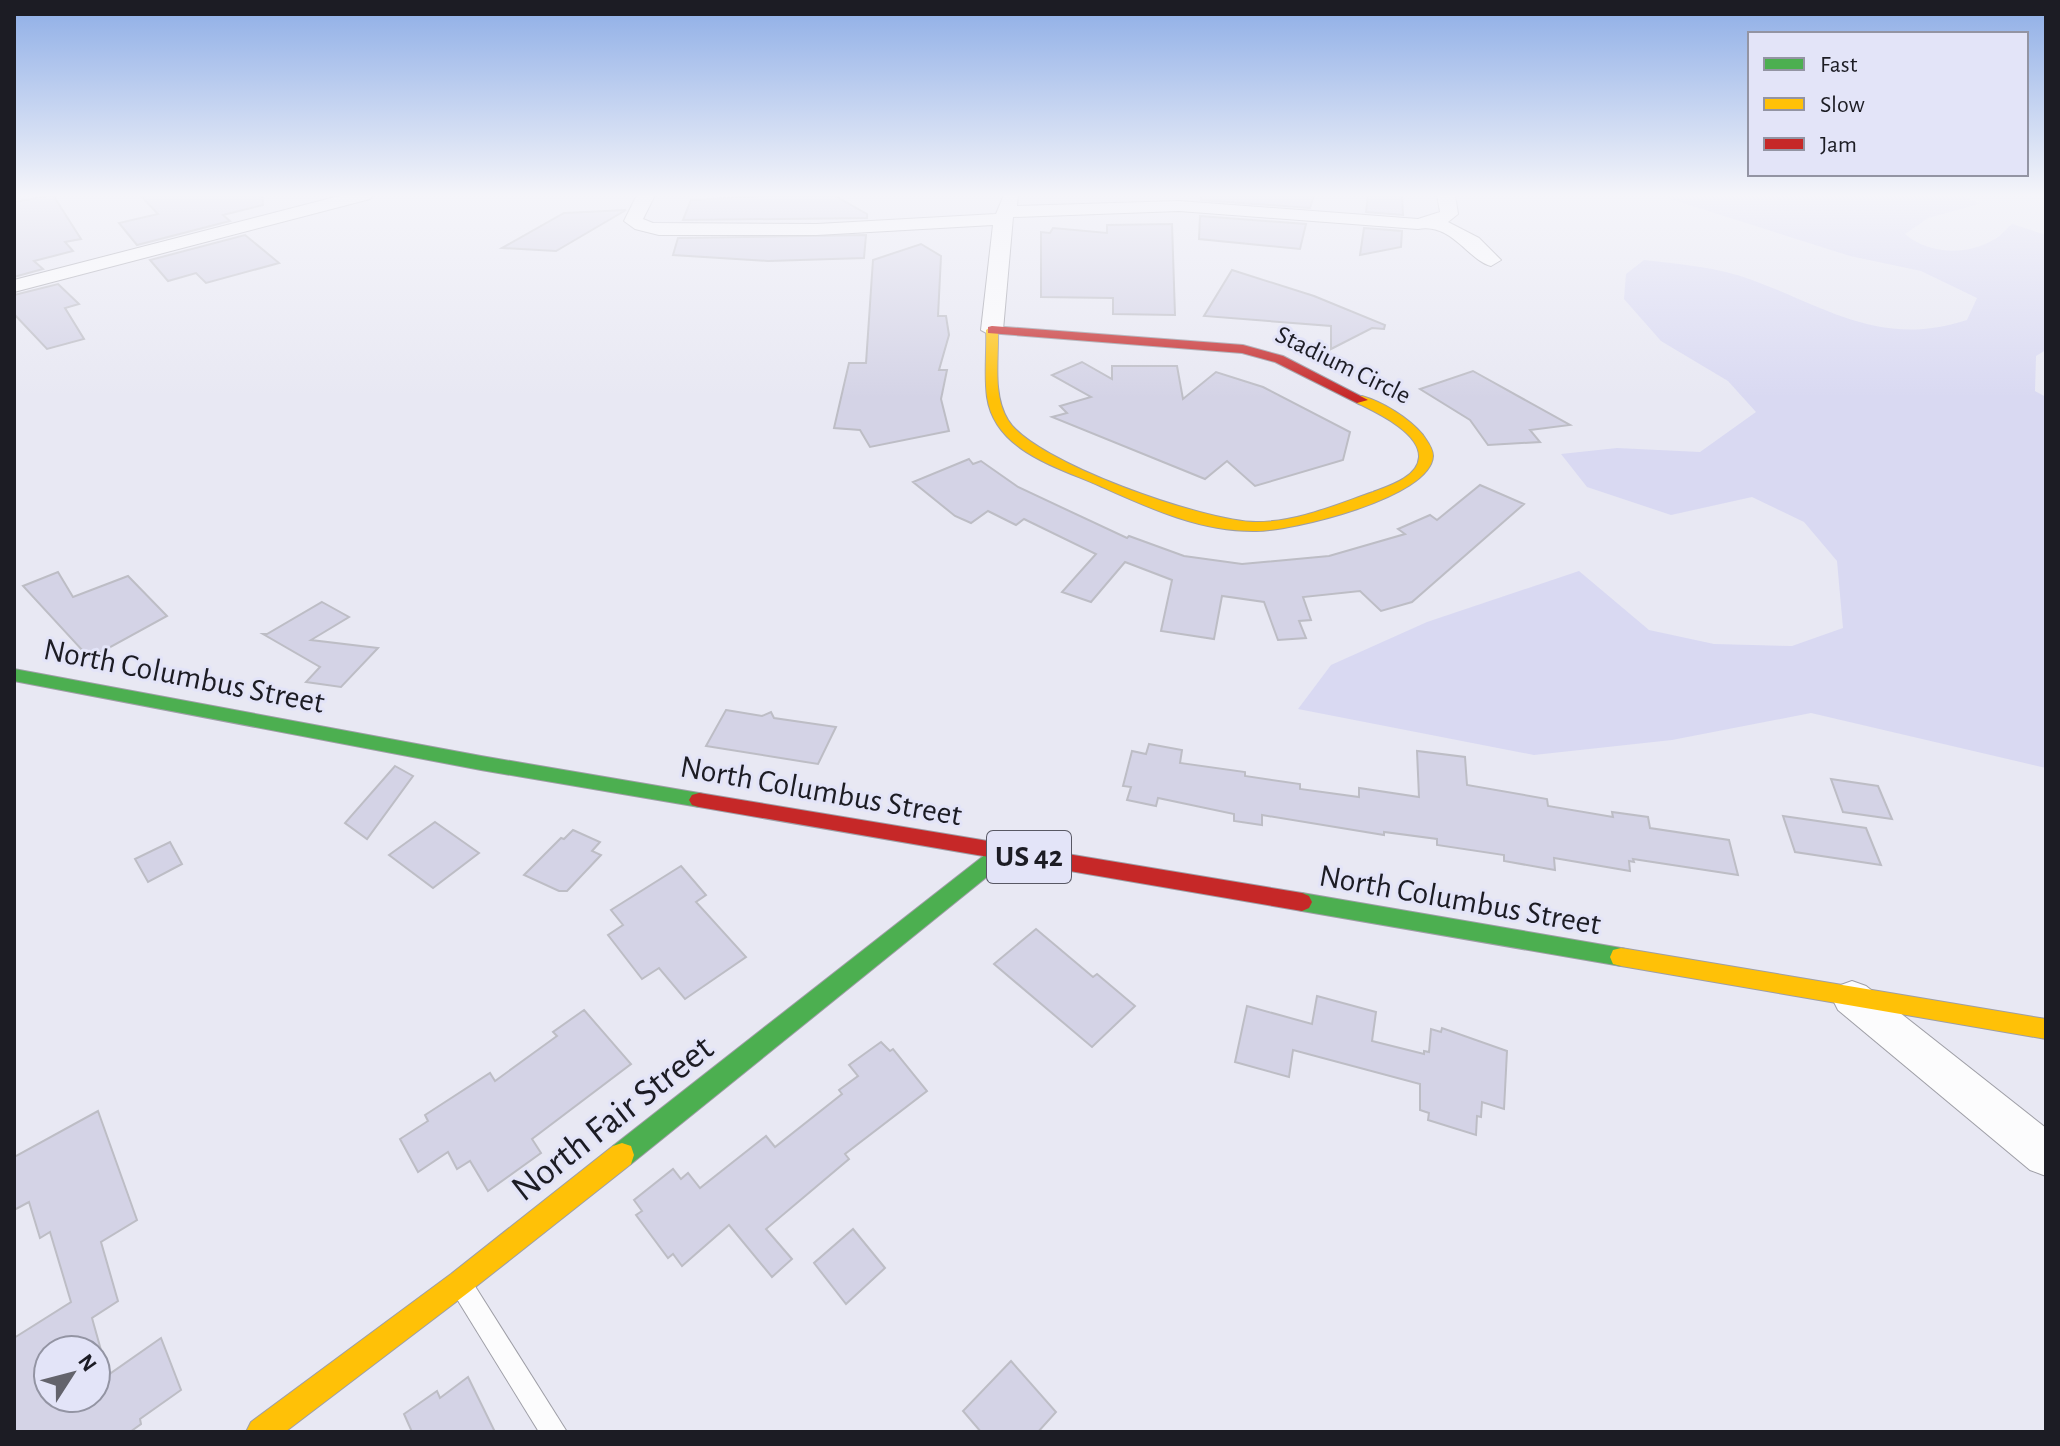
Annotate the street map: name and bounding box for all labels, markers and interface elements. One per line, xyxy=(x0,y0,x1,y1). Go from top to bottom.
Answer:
legend xyxy=(1748,32,2028,176)
text: Fast xyxy=(1820,53,1858,77)
text: Slow xyxy=(1820,93,1865,117)
text: Jam xyxy=(1820,133,1857,157)
street label: Stadium Circle xyxy=(1271,321,1415,409)
street label: North Columbus Street xyxy=(41,633,327,719)
street label: North Columbus Street xyxy=(678,750,964,832)
road number: US 42 xyxy=(987,831,1071,883)
street label: North Columbus Street xyxy=(1317,859,1603,941)
street label: North Fair Street xyxy=(505,1029,721,1209)
north arrow xyxy=(32,1334,112,1414)
text: N xyxy=(74,1350,101,1375)

